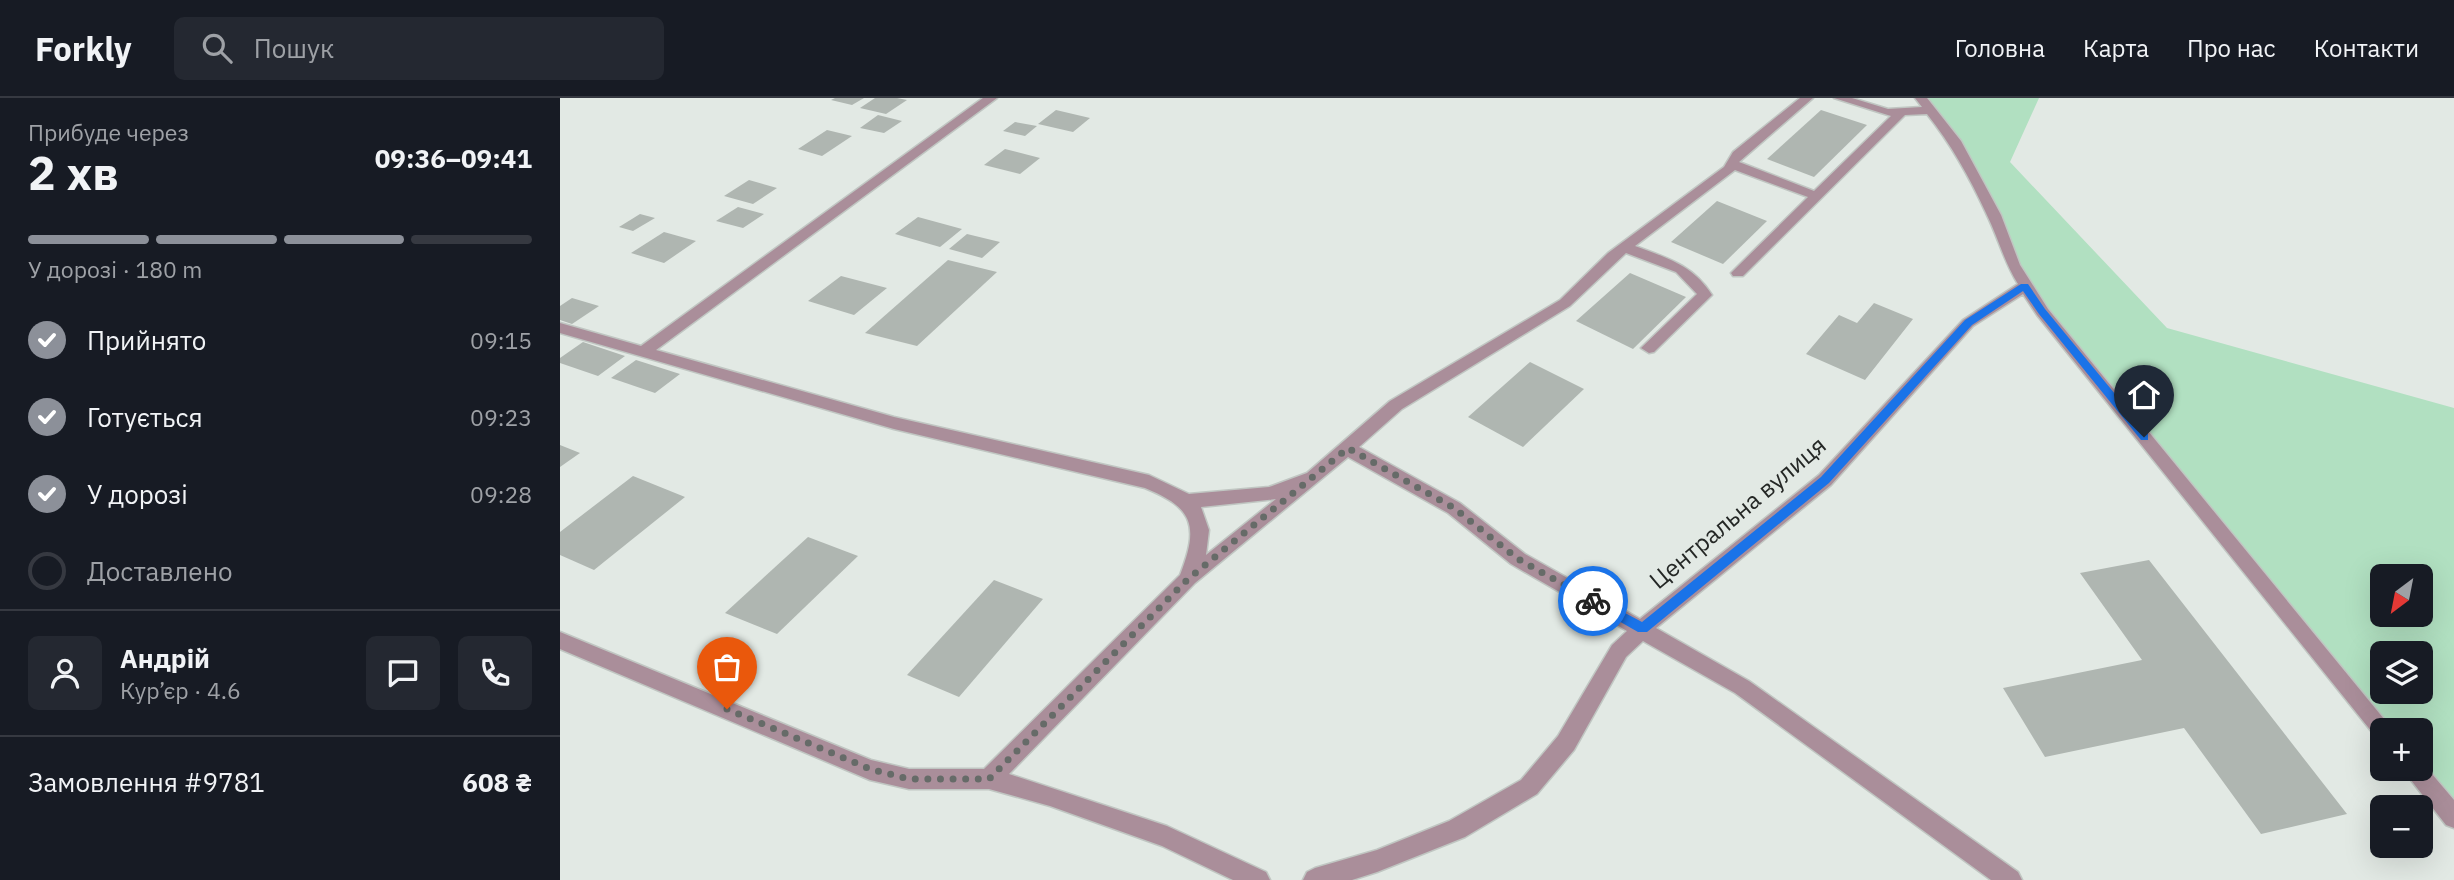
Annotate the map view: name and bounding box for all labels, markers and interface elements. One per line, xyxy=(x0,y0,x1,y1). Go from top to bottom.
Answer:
search box xyxy=(174,17,664,80)
text: Forkly xyxy=(35,27,132,70)
icon: search xyxy=(198,29,236,67)
text: Пошук xyxy=(254,31,334,65)
text: Головна xyxy=(1955,32,2045,64)
text: Карта xyxy=(2083,32,2149,64)
text: Про нас xyxy=(2187,32,2276,64)
text: Контакти xyxy=(2314,32,2419,64)
text: Прибуде через xyxy=(28,117,189,147)
text: 09:36–09:41 xyxy=(375,141,532,175)
text: 2 хв xyxy=(28,143,119,203)
text: У дорозі · 180 m xyxy=(28,254,202,284)
icon: check xyxy=(28,321,66,359)
text: Прийнято xyxy=(87,323,206,357)
text: 09:15 xyxy=(470,325,532,355)
pin xyxy=(2114,365,2174,437)
icon: home xyxy=(2125,376,2163,414)
icon: check xyxy=(28,398,66,436)
text: Готується xyxy=(87,400,203,434)
text: 09:23 xyxy=(470,402,532,432)
street label: Центральна вулиця xyxy=(1642,429,1832,596)
icon: check xyxy=(28,475,66,513)
text: У дорозі xyxy=(87,477,188,511)
text: 09:28 xyxy=(470,479,532,509)
text: Доставлено xyxy=(87,554,233,588)
north arrow xyxy=(2370,564,2432,626)
map controls xyxy=(2370,564,2433,858)
courier xyxy=(1558,566,1628,636)
icon: bike xyxy=(1574,582,1612,620)
button: person xyxy=(28,636,102,710)
button: chat xyxy=(366,636,440,710)
button: phone xyxy=(458,636,532,710)
pin xyxy=(697,637,757,709)
text: Андрій xyxy=(120,641,210,675)
button: layers xyxy=(2370,641,2433,704)
icon: bag xyxy=(708,648,746,686)
text: Кур’єр · 4.6 xyxy=(120,675,241,705)
button: + xyxy=(2370,718,2433,781)
text: Замовлення #9781 xyxy=(28,765,265,799)
text: 608 ₴ xyxy=(462,765,532,799)
button: − xyxy=(2370,795,2433,858)

